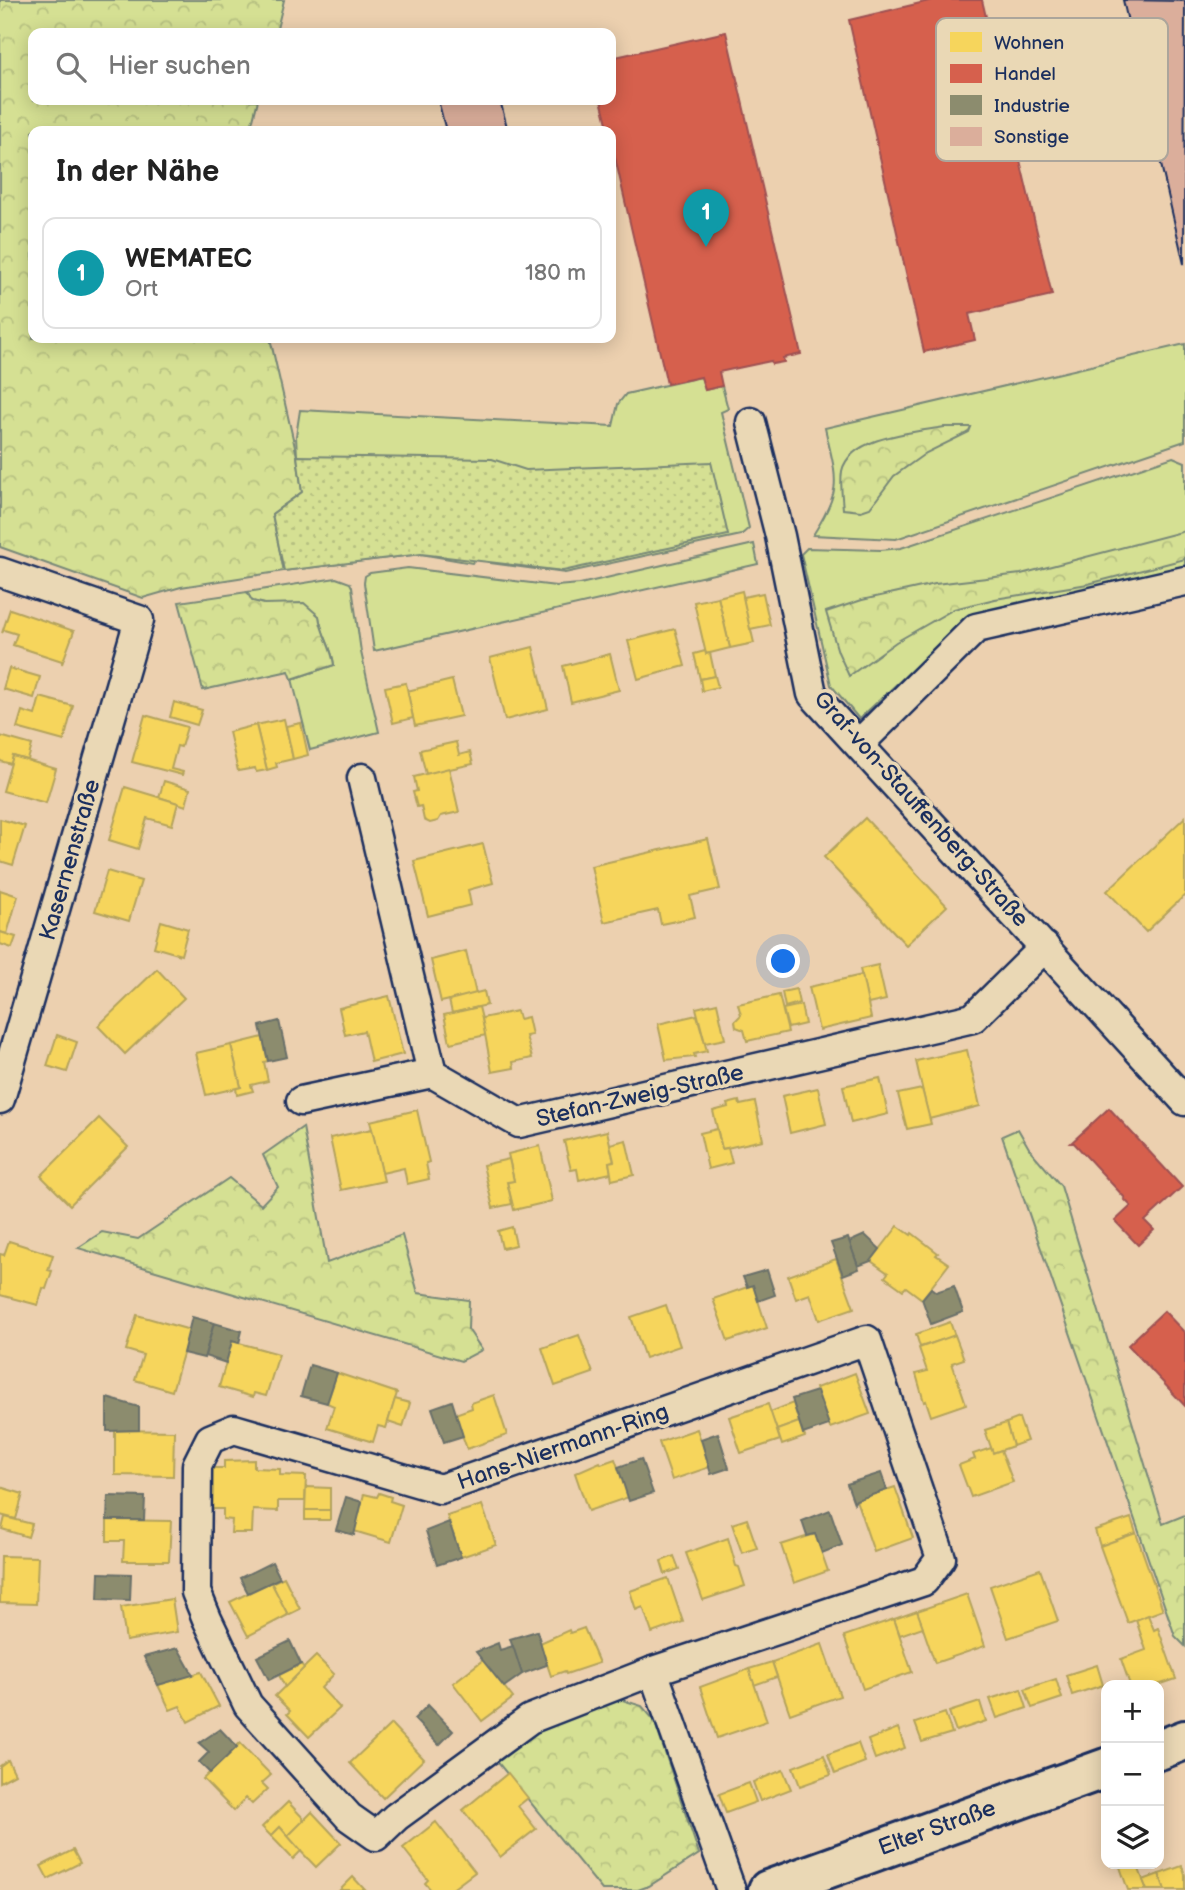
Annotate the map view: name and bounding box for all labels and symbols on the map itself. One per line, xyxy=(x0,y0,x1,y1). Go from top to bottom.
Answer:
legend xyxy=(936,18,1168,161)
text: Wohnen xyxy=(994,32,1064,55)
text: Handel xyxy=(994,63,1056,86)
text: Industrie xyxy=(994,95,1070,118)
text: Sonstige xyxy=(994,126,1069,149)
pin: 1 xyxy=(683,189,729,247)
street label: Graf-von-Stauffenberg-Straße xyxy=(808,685,1034,933)
street label: Kasernenstraße xyxy=(34,776,106,944)
your location xyxy=(766,944,800,978)
street label: Stefan-Zweig-Straße xyxy=(534,1059,746,1133)
street label: Hans-Niermann-Ring xyxy=(454,1398,672,1496)
street label: Elter Straße xyxy=(875,1794,999,1862)

